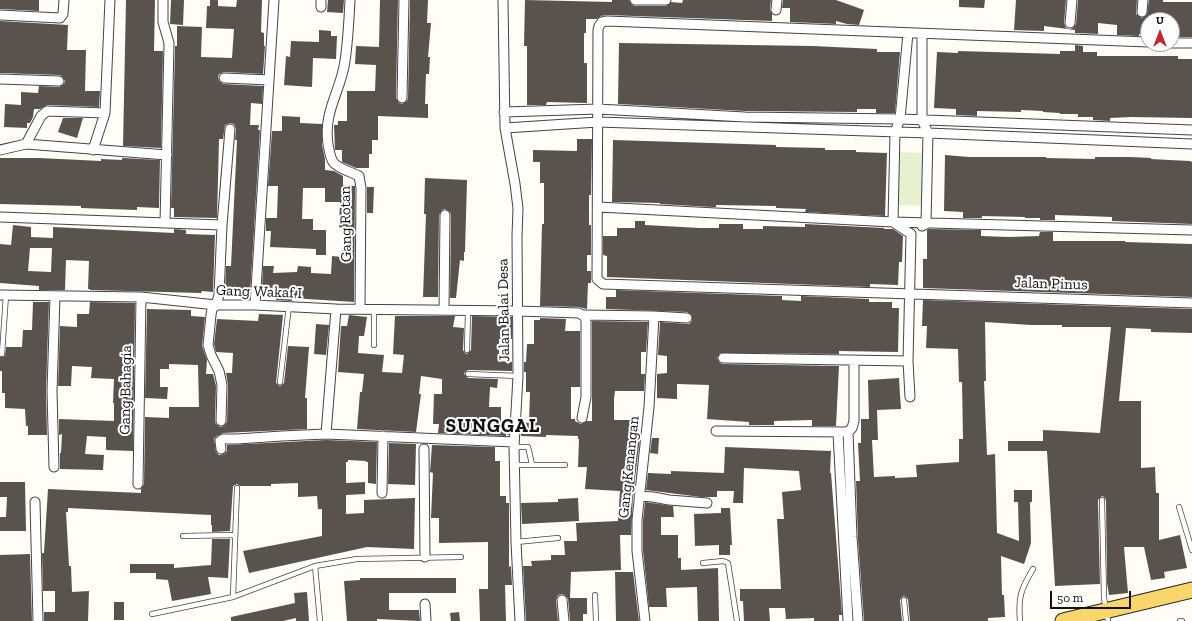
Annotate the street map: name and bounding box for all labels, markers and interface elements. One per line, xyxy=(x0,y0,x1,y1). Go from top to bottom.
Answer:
north arrow xyxy=(1140,12,1180,52)
text: U xyxy=(1156,14,1164,27)
street label: Gang Rotan xyxy=(336,186,356,262)
street label: Jalan Balai Desa xyxy=(494,258,514,362)
street label: Jalan Pinus xyxy=(1014,274,1088,294)
street label: Gang Wakaf I xyxy=(215,281,303,303)
street label: Gang Bahagia xyxy=(116,345,136,435)
street label: Gang Kenangan xyxy=(615,415,643,519)
district label: SUNGGAL xyxy=(446,416,540,438)
scale bar xyxy=(1052,583,1133,609)
text: 50 m xyxy=(1057,591,1083,605)

